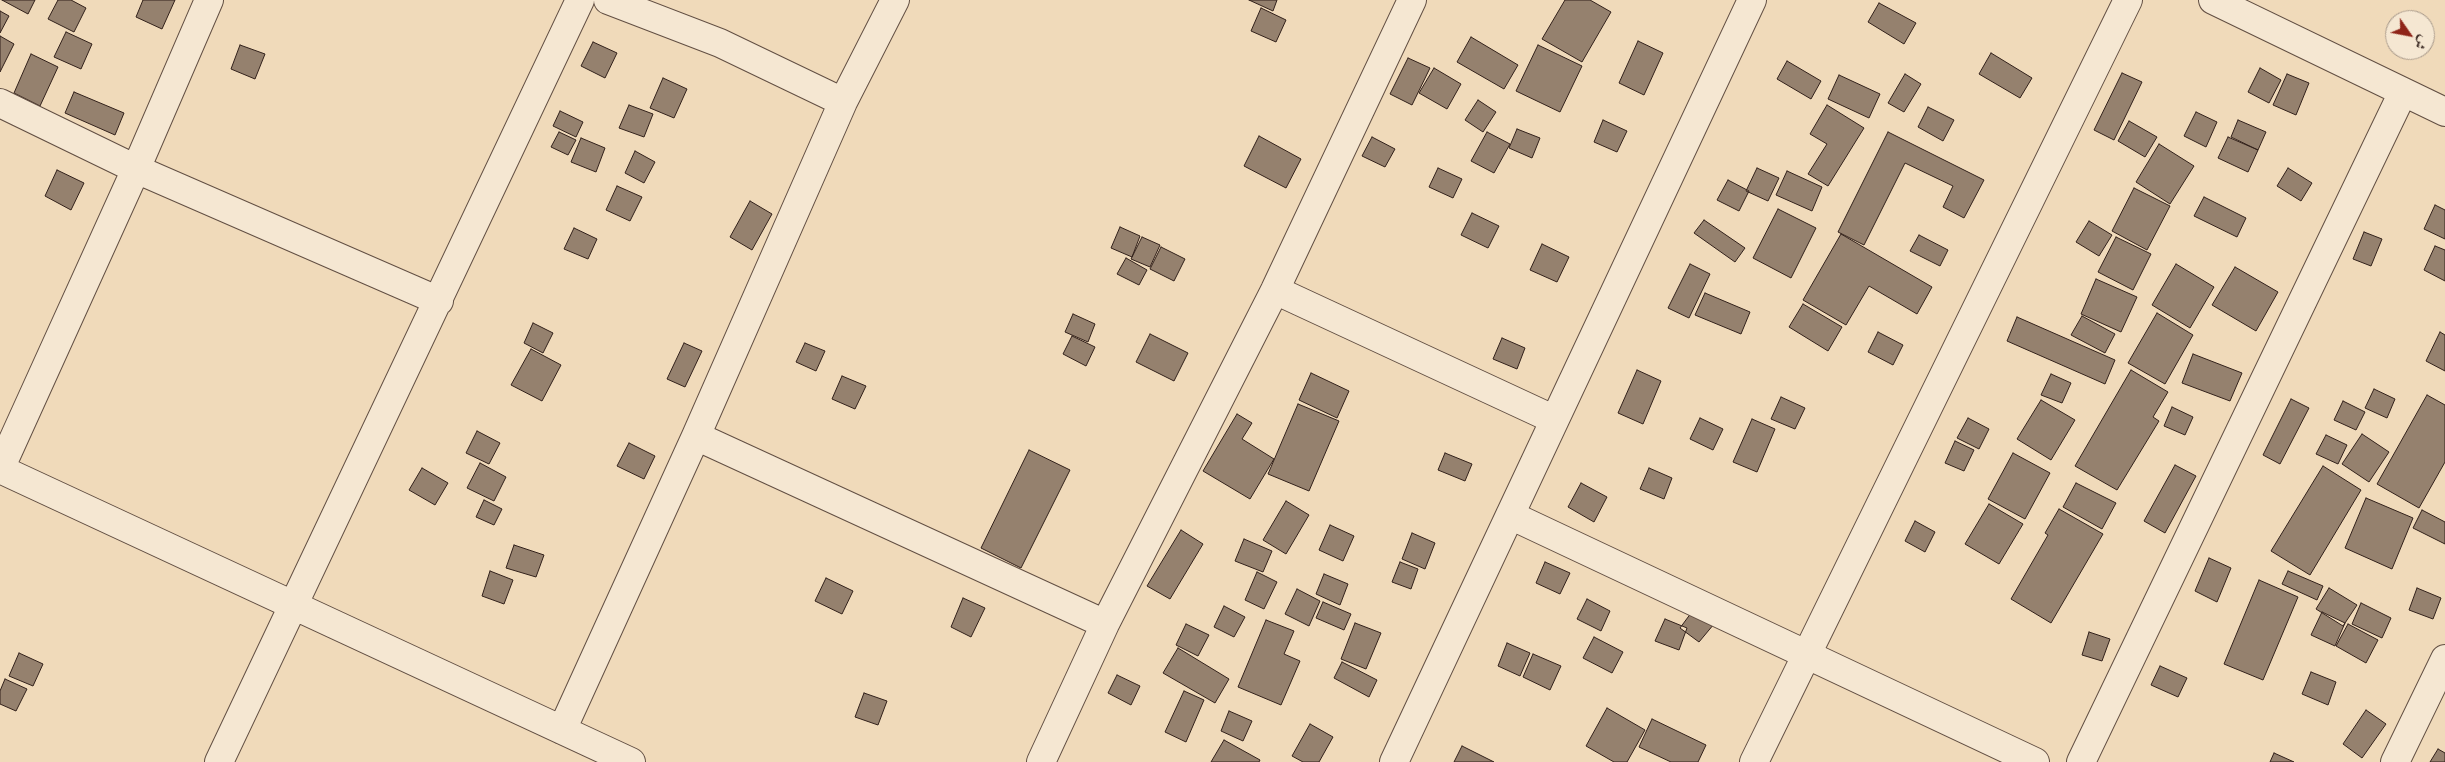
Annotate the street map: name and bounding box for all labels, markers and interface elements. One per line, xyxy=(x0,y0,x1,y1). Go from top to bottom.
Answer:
north arrow xyxy=(2385,10,2435,60)
text: ش xyxy=(2410,31,2434,54)

